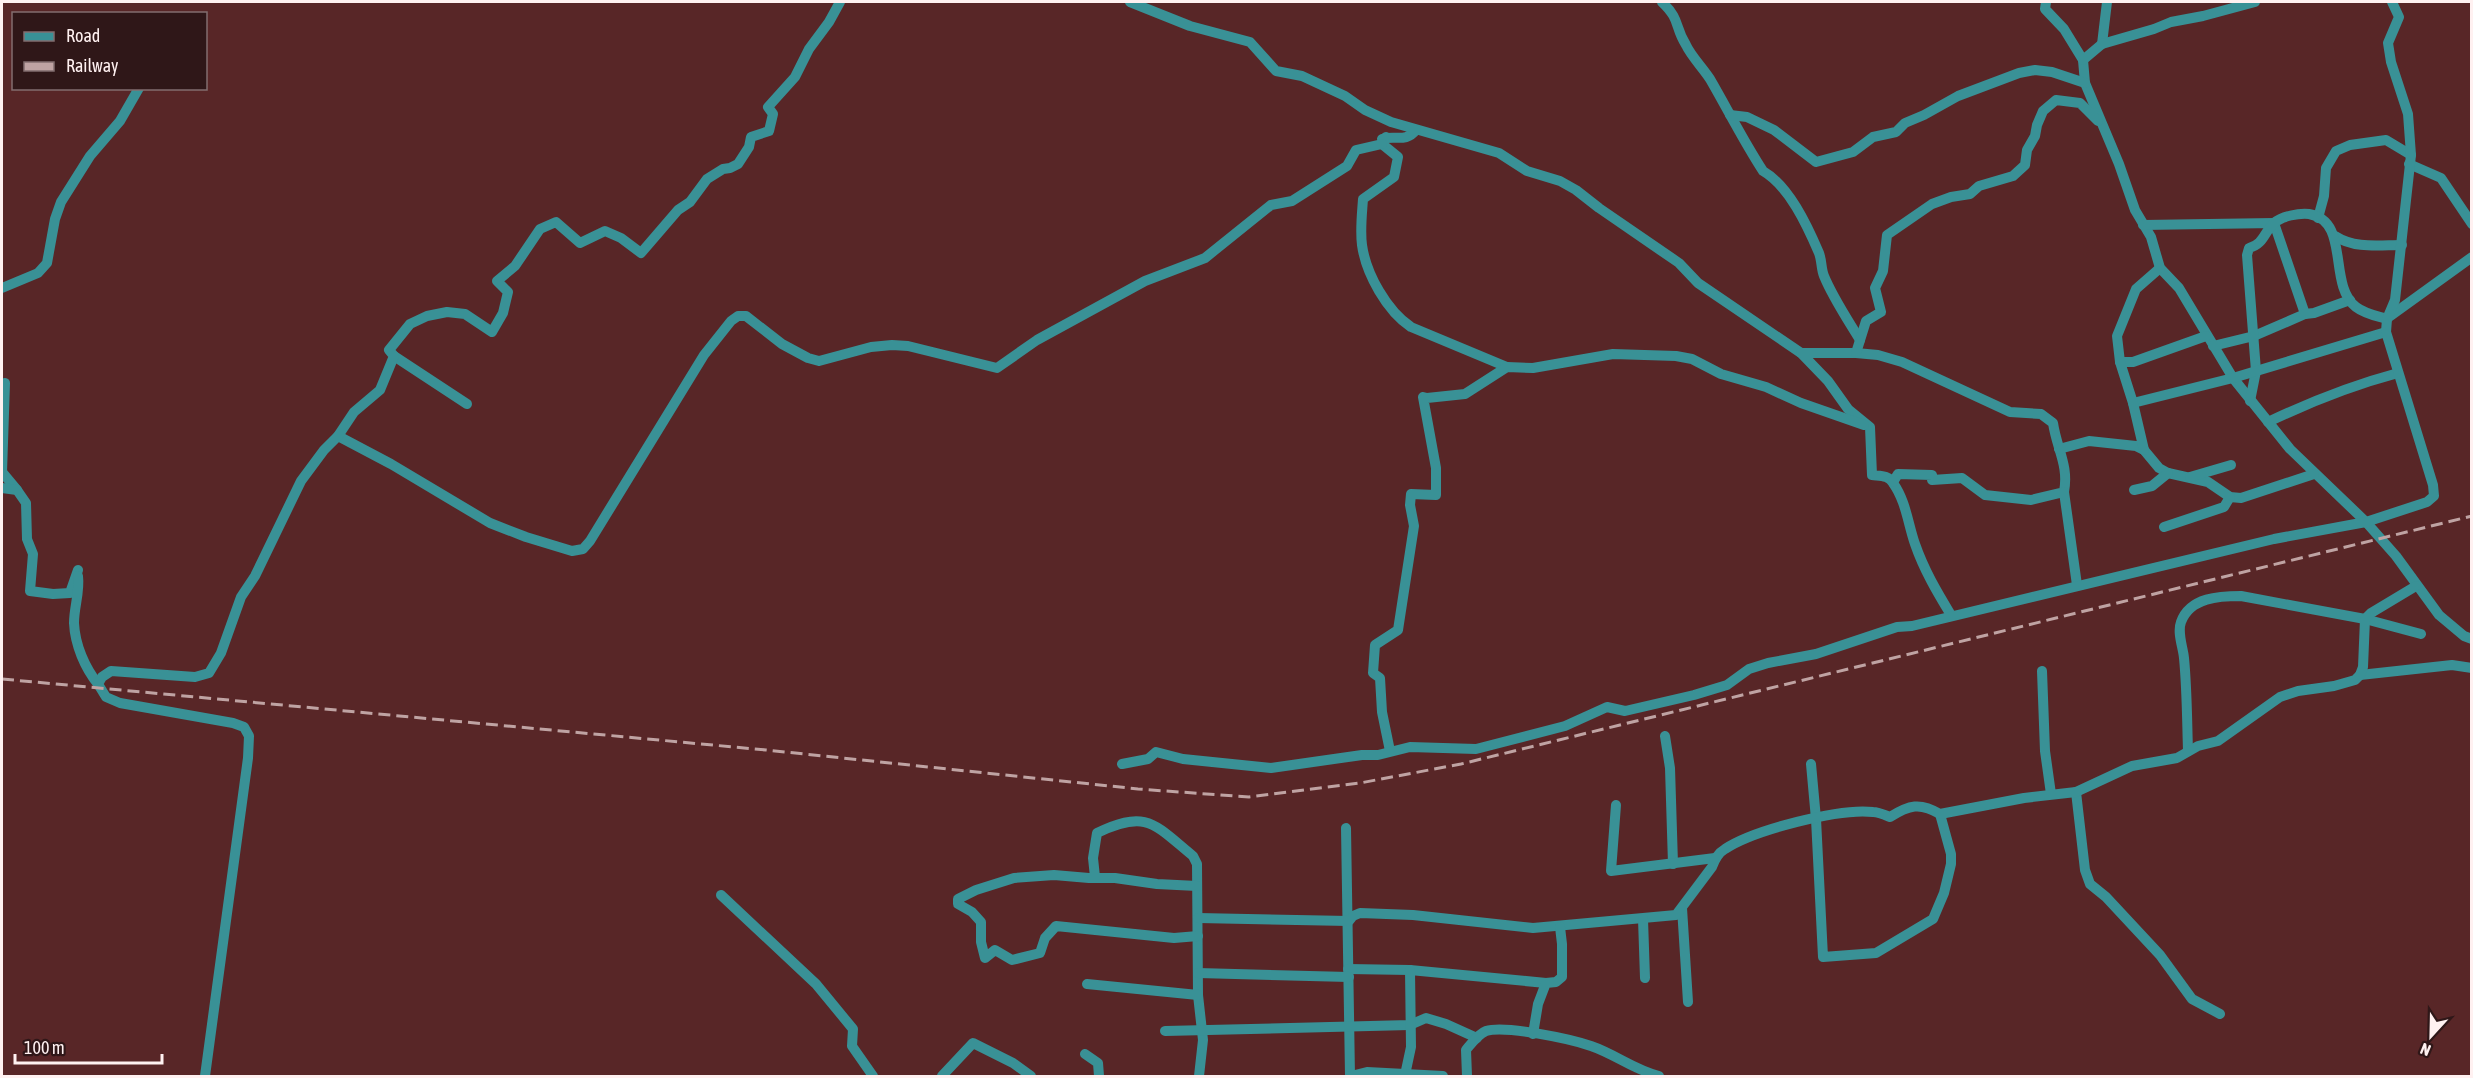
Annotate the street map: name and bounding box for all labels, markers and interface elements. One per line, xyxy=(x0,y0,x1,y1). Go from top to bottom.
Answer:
legend xyxy=(12,12,207,90)
text: Road xyxy=(66,25,100,46)
text: Railway xyxy=(66,55,118,76)
north arrow xyxy=(2401,1006,2461,1066)
scale bar xyxy=(15,1027,162,1065)
text: 100 m xyxy=(24,1037,65,1058)
text: N xyxy=(2418,1040,2433,1060)

